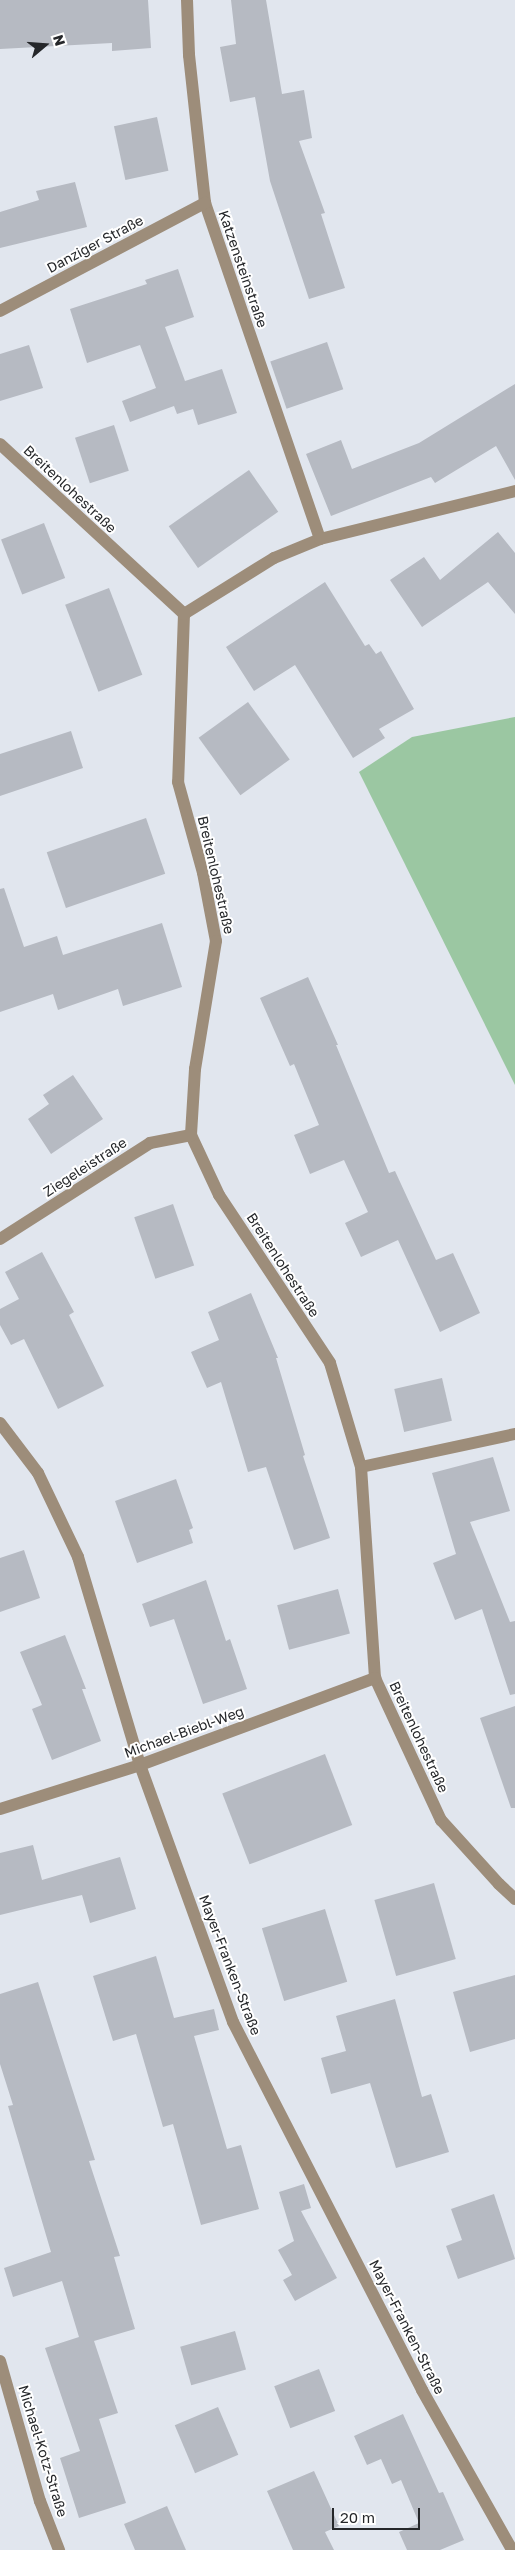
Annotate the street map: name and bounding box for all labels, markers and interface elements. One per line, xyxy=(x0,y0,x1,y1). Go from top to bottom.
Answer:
north arrow xyxy=(20,20,70,70)
text: N xyxy=(50,33,69,48)
street label: Katzensteinstraße xyxy=(215,208,271,330)
street label: Danziger Straße xyxy=(44,212,146,276)
street label: Breitenlohestraße xyxy=(20,442,120,536)
street label: Breitenlohestraße xyxy=(194,814,238,936)
street label: Ziegeleistraße xyxy=(40,1134,130,1200)
street label: Breitenlohestraße xyxy=(243,1210,323,1320)
street label: Breitenlohestraße xyxy=(386,1679,452,1795)
street label: Michael-Biebl-Weg xyxy=(122,1703,246,1761)
street label: Mayer-Franken-Straße xyxy=(195,1892,265,2038)
street label: Mayer-Franken-Straße xyxy=(366,2257,448,2397)
street label: Michael-Kotz-Straße xyxy=(15,2383,71,2519)
scale bar xyxy=(335,2498,422,2530)
text: 20 m xyxy=(340,2508,375,2526)

